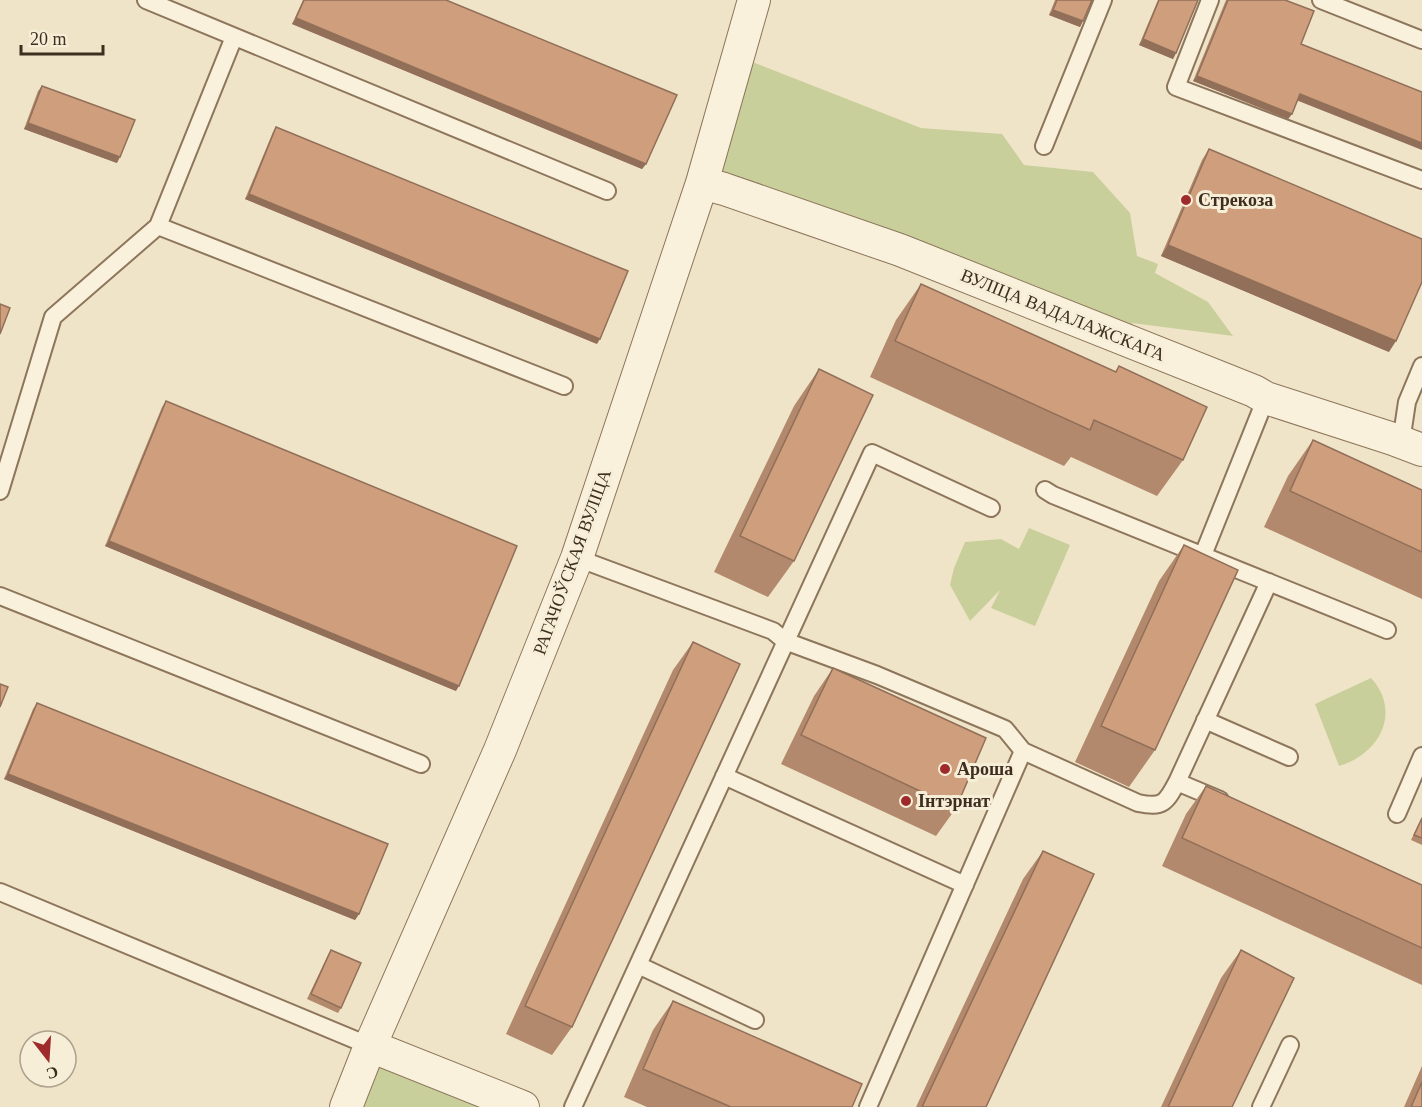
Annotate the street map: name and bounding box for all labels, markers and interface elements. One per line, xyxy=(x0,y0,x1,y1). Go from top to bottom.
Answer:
scale bar xyxy=(21,18,104,56)
text: 20 m xyxy=(30,29,67,49)
place label: Стрекоза xyxy=(1198,190,1273,210)
marker: Стрекоза xyxy=(1179,193,1193,207)
street label: ВУЛІЦА ВАДАЛАЖСКАГА xyxy=(958,265,1168,365)
street label: РАГАЧОЎСКАЯ ВУЛІЦА xyxy=(528,466,615,657)
place label: Ароша xyxy=(957,759,1013,779)
marker: Ароша xyxy=(938,762,952,776)
place label: Інтэрнат xyxy=(918,791,990,811)
marker: Інтэрнат xyxy=(899,794,913,808)
north arrow xyxy=(18,1029,78,1089)
text: С xyxy=(44,1063,60,1083)

